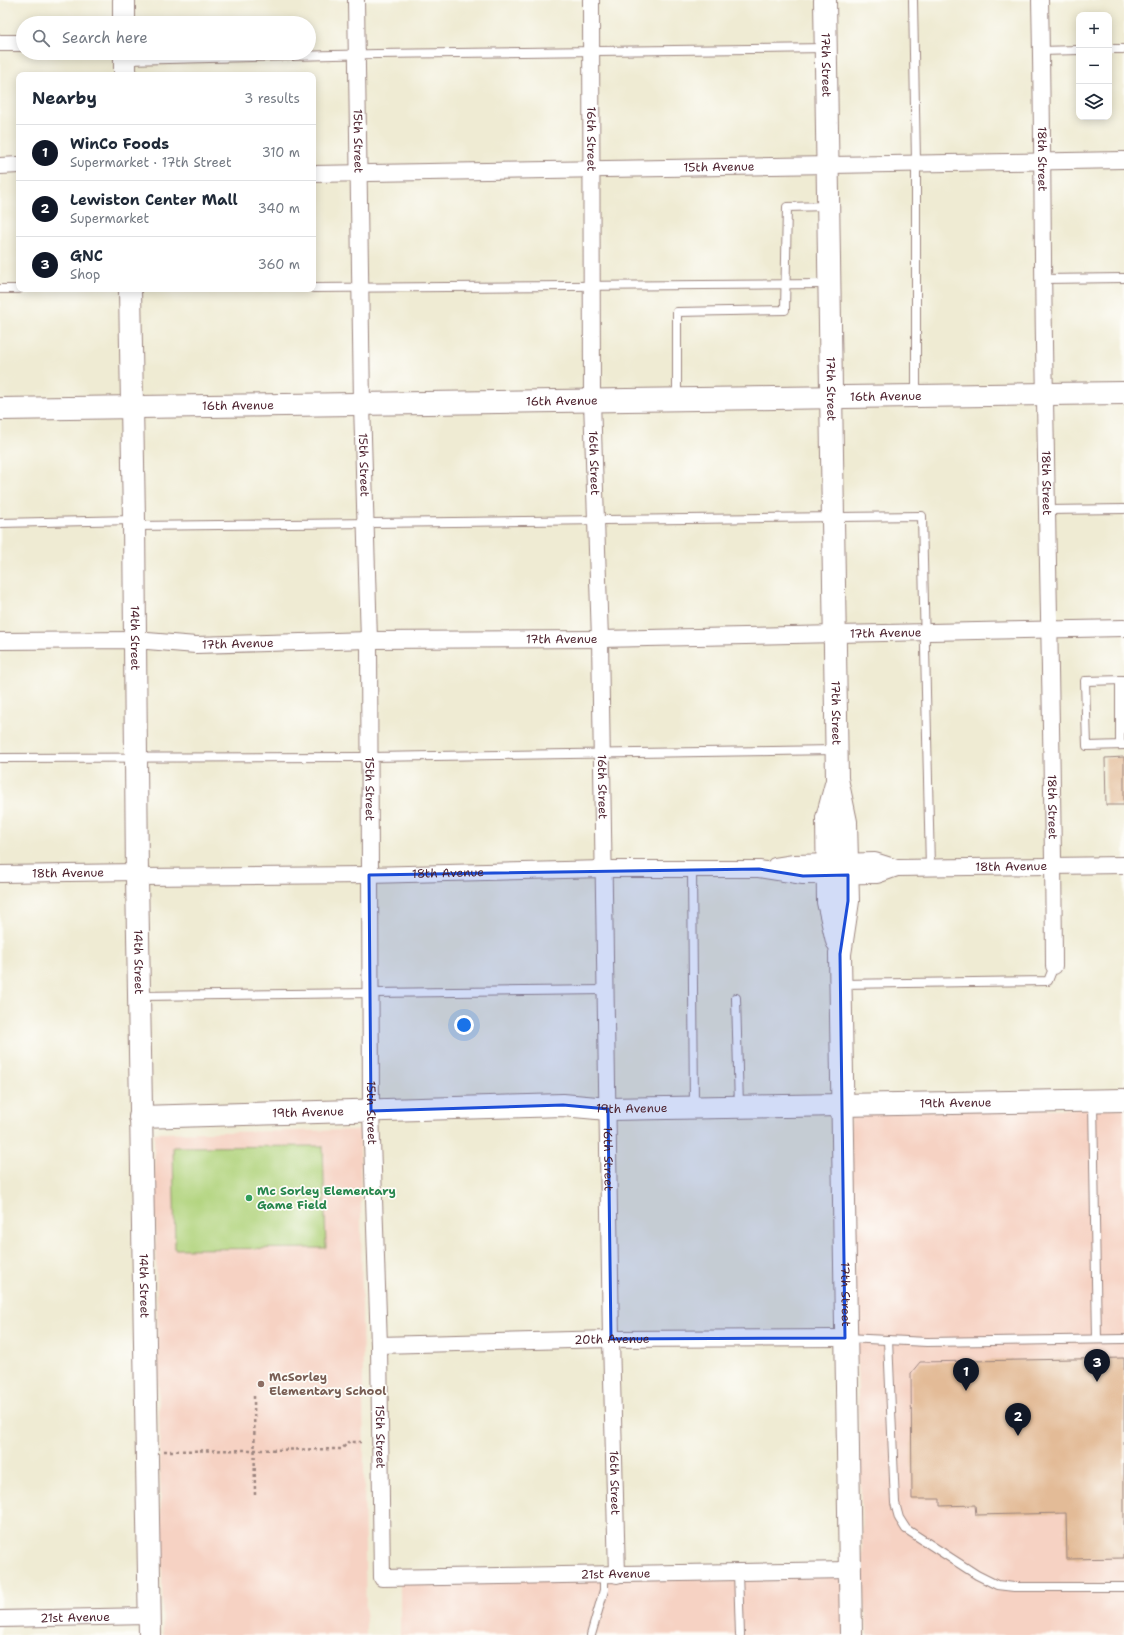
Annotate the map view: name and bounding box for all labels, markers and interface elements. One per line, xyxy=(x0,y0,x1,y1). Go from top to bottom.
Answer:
map controls xyxy=(1076,12,1112,120)
button: + xyxy=(1076,12,1112,48)
search box xyxy=(16,16,316,60)
icon: search xyxy=(30,27,52,49)
text: Search here xyxy=(62,28,148,48)
street label: 17th Street xyxy=(818,33,834,97)
button: − xyxy=(1076,48,1112,84)
button: layers xyxy=(1076,84,1112,120)
text: Nearby xyxy=(32,87,97,109)
text: 3 results xyxy=(244,90,300,107)
street label: 16th Street xyxy=(583,107,599,171)
street label: 15th Street xyxy=(350,109,367,173)
street label: 18th Street xyxy=(1034,126,1050,192)
text: WinCo Foods xyxy=(70,134,169,154)
text: 1 xyxy=(42,144,48,161)
text: 310 m xyxy=(262,144,300,161)
text: Supermarket · 17th Street xyxy=(70,154,232,171)
street label: 15th Avenue xyxy=(683,158,755,176)
text: Lewiston Center Mall xyxy=(70,190,238,210)
text: 2 xyxy=(40,200,50,217)
text: 340 m xyxy=(258,200,300,217)
text: Supermarket xyxy=(70,210,149,227)
text: GNC xyxy=(70,246,103,266)
text: 3 xyxy=(40,256,50,273)
text: 360 m xyxy=(258,256,300,273)
text: Shop xyxy=(70,266,100,283)
street label: 17th Street xyxy=(822,357,839,421)
street label: 16th Avenue xyxy=(850,388,922,405)
street label: 16th Avenue xyxy=(526,392,598,410)
street label: 16th Avenue xyxy=(202,397,274,414)
street label: 16th Street xyxy=(585,430,603,496)
street label: 15th Street xyxy=(355,433,373,497)
street label: 18th Street xyxy=(1038,450,1055,516)
street label: 14th Street xyxy=(127,605,143,670)
street label: 17th Avenue xyxy=(850,624,922,642)
street label: 17th Avenue xyxy=(526,631,598,647)
street label: 17th Avenue xyxy=(202,635,274,653)
street label: 17th Street xyxy=(827,680,844,745)
street label: 16th Street xyxy=(594,754,611,819)
street label: 15th Street xyxy=(361,757,378,821)
street label: 18th Street xyxy=(1044,774,1061,840)
street label: 18th Avenue xyxy=(975,858,1047,875)
street label: 18th Avenue xyxy=(32,864,104,882)
street label: 18th Avenue xyxy=(412,864,484,882)
street label: 14th Street xyxy=(130,929,147,994)
your location xyxy=(454,1015,474,1035)
street label: 15th Street xyxy=(363,1081,380,1145)
street label: 19th Avenue xyxy=(920,1094,992,1112)
street label: 19th Avenue xyxy=(595,1100,668,1117)
street label: 19th Avenue xyxy=(272,1103,344,1121)
street label: 16th Street xyxy=(600,1126,617,1191)
place label: Mc Sorley Elementary Game Field xyxy=(257,1183,396,1213)
marker: Mc Sorley Elementary Game Field xyxy=(244,1193,254,1203)
street label: 14th Street xyxy=(135,1253,153,1318)
street label: 17th Street xyxy=(837,1262,854,1327)
street label: 20th Avenue xyxy=(574,1331,650,1348)
pin: 3 xyxy=(1084,1349,1110,1382)
pin: 1 xyxy=(953,1358,979,1391)
place label: McSorley Elementary School xyxy=(269,1369,386,1399)
marker: McSorley Elementary School xyxy=(256,1379,266,1389)
pin: 2 xyxy=(1005,1403,1031,1436)
street label: 15th Street xyxy=(372,1405,389,1469)
street label: 16th Street xyxy=(606,1450,623,1515)
street label: 21st Avenue xyxy=(581,1565,651,1583)
street label: 21st Avenue xyxy=(40,1609,110,1626)

